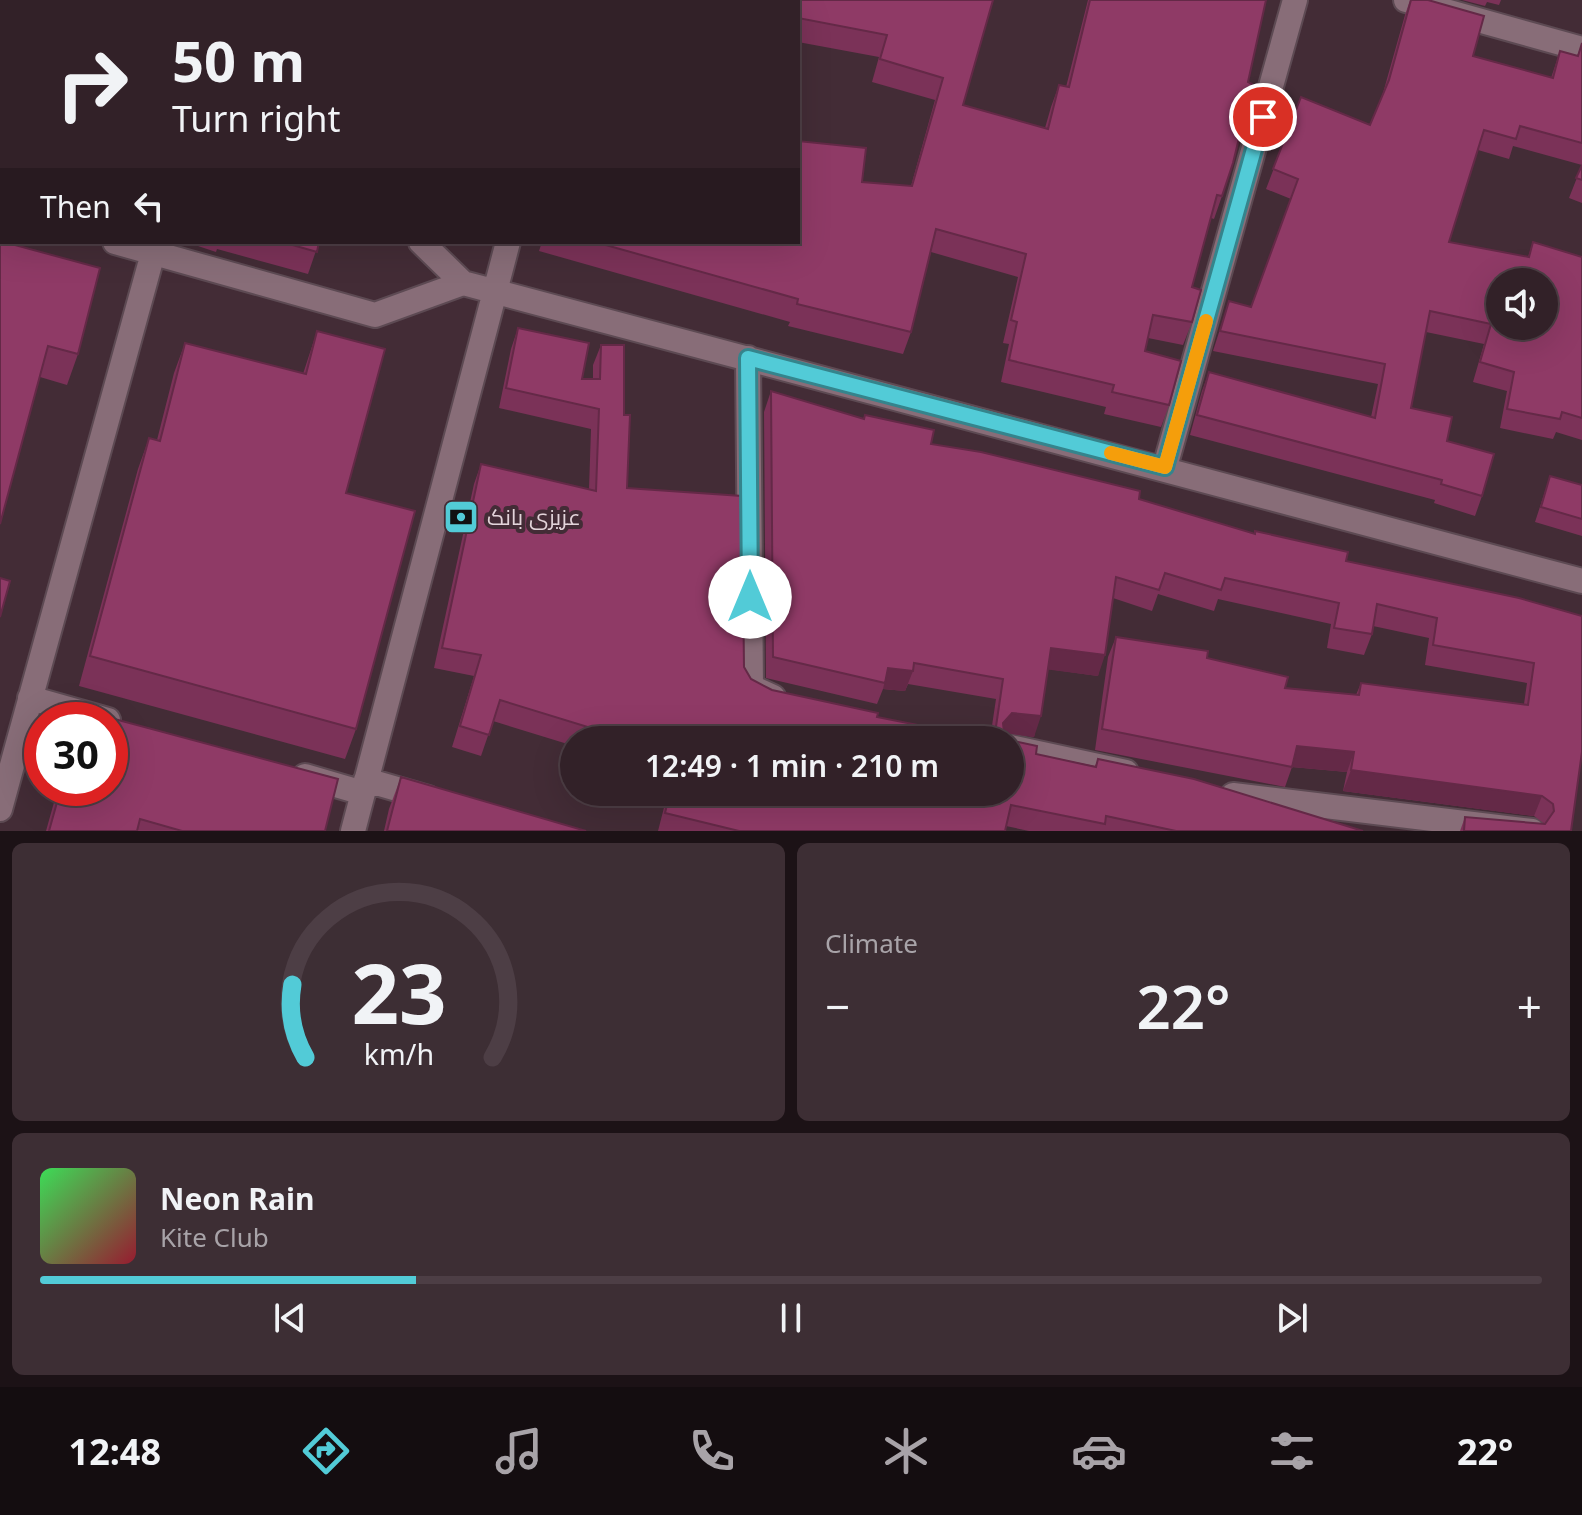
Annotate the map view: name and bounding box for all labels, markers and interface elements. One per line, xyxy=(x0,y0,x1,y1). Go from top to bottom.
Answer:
text: 50 m xyxy=(172,22,305,98)
icon: right xyxy=(40,32,144,136)
pin xyxy=(1229,83,1297,151)
text: Turn right xyxy=(172,94,340,143)
icon: arrive xyxy=(1241,95,1285,139)
icon: left xyxy=(127,184,171,228)
text: Then xyxy=(40,186,111,227)
map controls xyxy=(1486,268,1558,340)
button: sound xyxy=(1486,268,1558,340)
bank icon: عزیزی بانک xyxy=(442,498,480,536)
place label: عزیزی بانک xyxy=(487,501,581,531)
position arrow xyxy=(708,555,792,639)
speed limit sign: 30 xyxy=(24,702,128,806)
text: 12:49 · 1 min · 210 m xyxy=(645,745,939,786)
text: Climate xyxy=(825,925,918,961)
text: 23 xyxy=(351,935,446,1048)
text: 22° xyxy=(1136,965,1231,1047)
text: − xyxy=(825,976,850,1036)
text: + xyxy=(1517,976,1542,1036)
text: km/h xyxy=(363,1034,434,1073)
text: Neon Rain xyxy=(160,1178,314,1219)
text: Kite Club xyxy=(160,1219,269,1255)
icon: previous xyxy=(268,1296,312,1340)
icon: pause xyxy=(769,1296,813,1340)
icon: next xyxy=(1270,1296,1314,1340)
icon: directions xyxy=(298,1423,354,1479)
icon: music xyxy=(491,1423,547,1479)
icon: phone xyxy=(684,1423,740,1479)
icon: climate xyxy=(878,1423,934,1479)
icon: car xyxy=(1071,1423,1127,1479)
icon: filters xyxy=(1264,1423,1320,1479)
text: 12:48 xyxy=(69,1427,161,1476)
text: 22° xyxy=(1457,1427,1513,1476)

